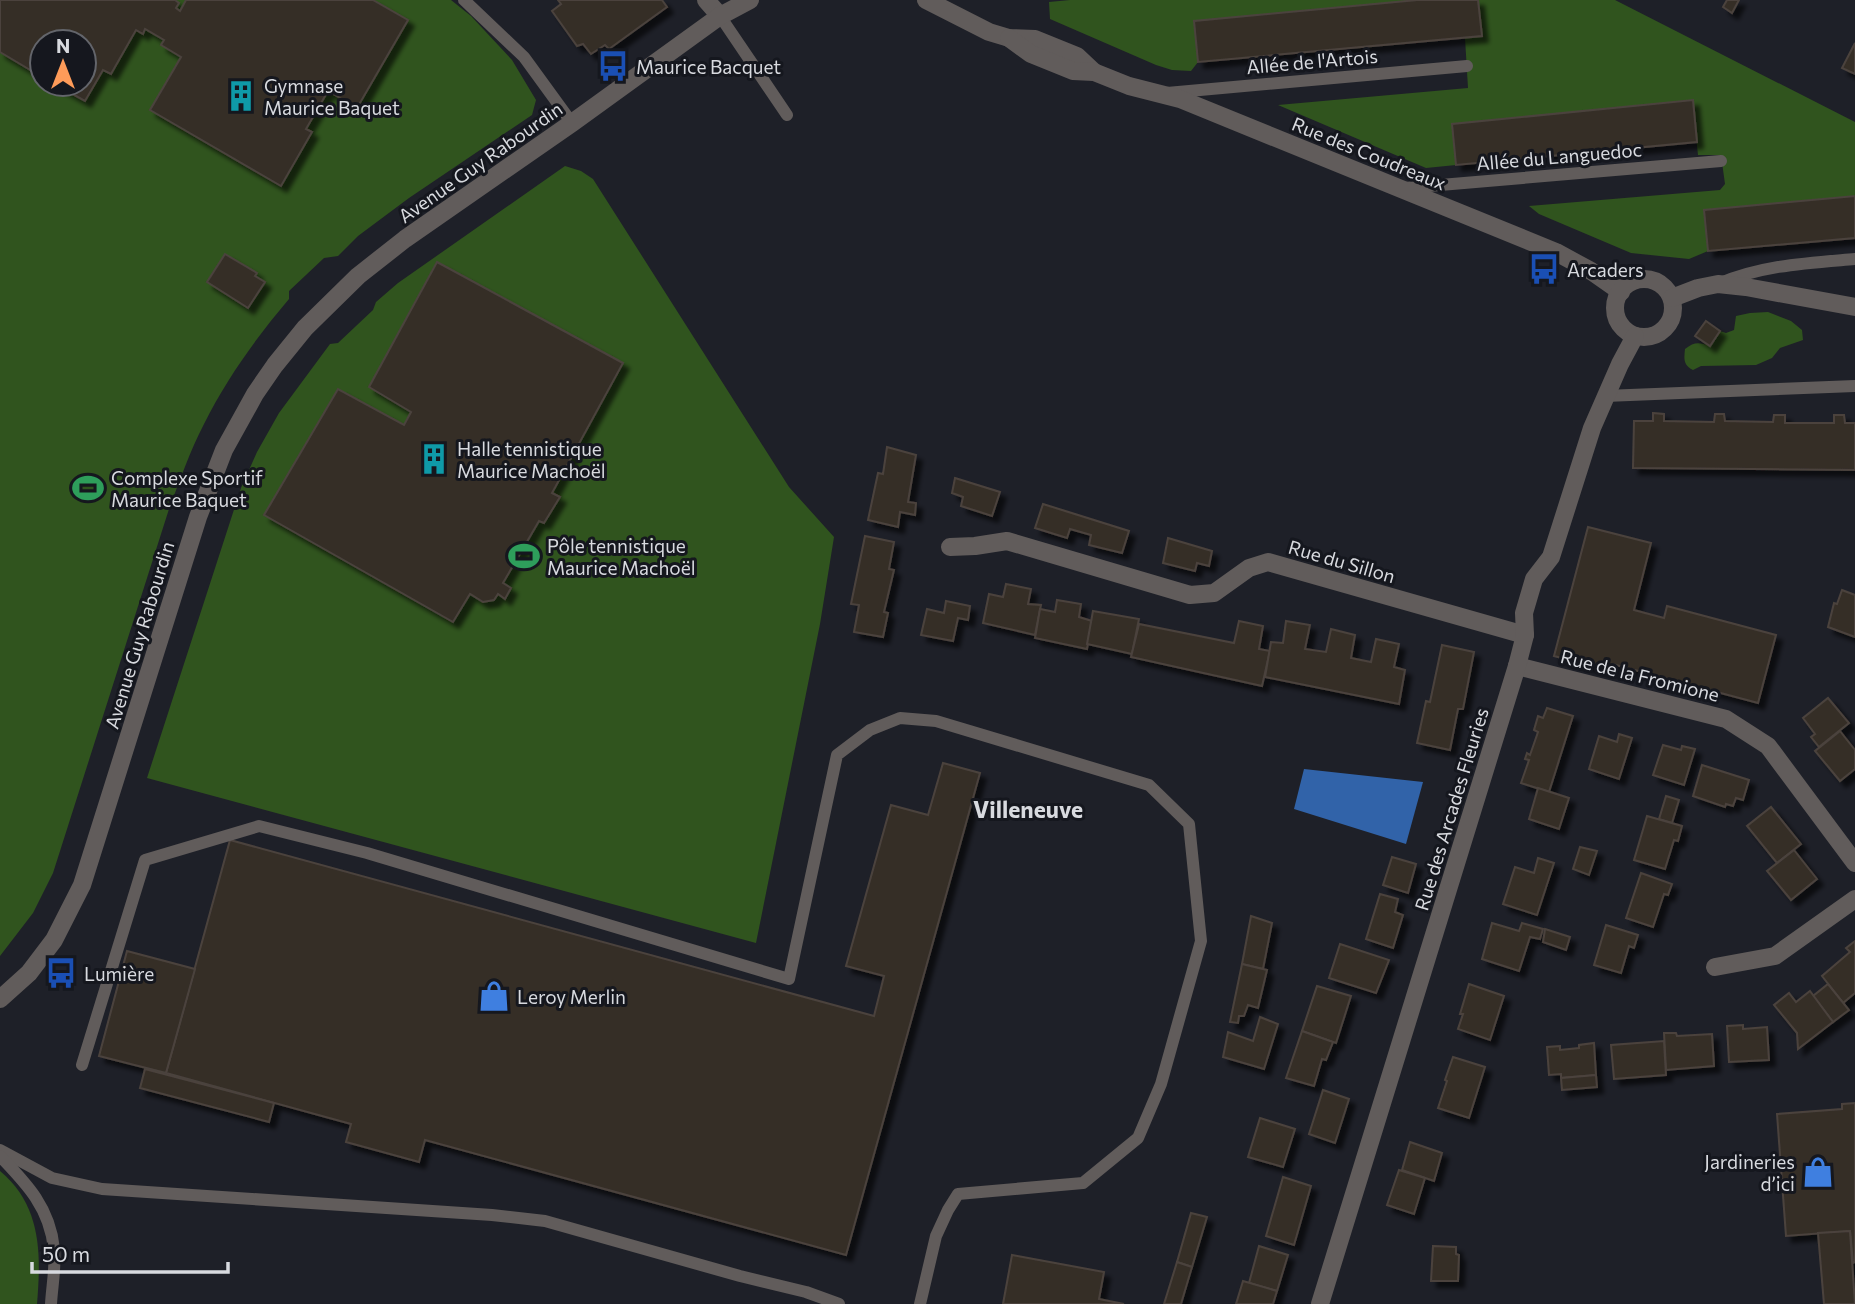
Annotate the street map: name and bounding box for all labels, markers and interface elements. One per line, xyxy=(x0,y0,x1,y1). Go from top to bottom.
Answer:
north arrow xyxy=(28,28,98,98)
text: N xyxy=(56,34,70,57)
street label: Allée de l'Artois xyxy=(1245,44,1379,78)
bus stop icon: Maurice Bacquet xyxy=(596,49,630,83)
place label: Maurice Bacquet xyxy=(636,55,781,78)
place label: Gymnase Maurice Baquet xyxy=(264,74,400,119)
building icon: Gymnase Maurice Baquet xyxy=(224,79,258,113)
street label: Avenue Guy Rabourdin xyxy=(394,97,566,227)
street label: Rue des Coudreaux xyxy=(1289,112,1449,194)
street label: Allée du Languedoc xyxy=(1475,137,1643,175)
bus stop icon: Arcaders xyxy=(1527,252,1561,286)
place label: Arcaders xyxy=(1567,258,1644,281)
place label: Halle tennistique Maurice Machoël xyxy=(457,437,606,482)
building icon: Halle tennistique Maurice Machoël xyxy=(417,442,451,476)
place label: Complexe Sportif Maurice Baquet xyxy=(111,466,263,511)
sports icon: Complexe Sportif Maurice Baquet xyxy=(71,471,105,505)
place label: Pôle tennistique Maurice Machoël xyxy=(547,534,696,579)
street label: Rue du Sillon xyxy=(1286,535,1398,587)
street label: Avenue Guy Rabourdin xyxy=(100,538,178,732)
sports icon: Pôle tennistique Maurice Machoël xyxy=(507,539,541,573)
street label: Rue de la Fromione xyxy=(1558,644,1722,706)
street label: Rue des Arcades Fleuries xyxy=(1409,705,1493,913)
district label: Villeneuve xyxy=(973,795,1083,823)
bus stop icon: Lumière xyxy=(44,956,78,990)
place label: Lumière xyxy=(84,962,154,985)
shop icon: Leroy Merlin xyxy=(477,979,511,1013)
place label: Leroy Merlin xyxy=(517,985,626,1008)
place label: Jardineries d’ici xyxy=(1704,1150,1795,1195)
shop icon: Jardineries d’ici xyxy=(1801,1155,1835,1189)
scale bar xyxy=(32,1230,228,1274)
text: 50 m xyxy=(42,1241,90,1266)

